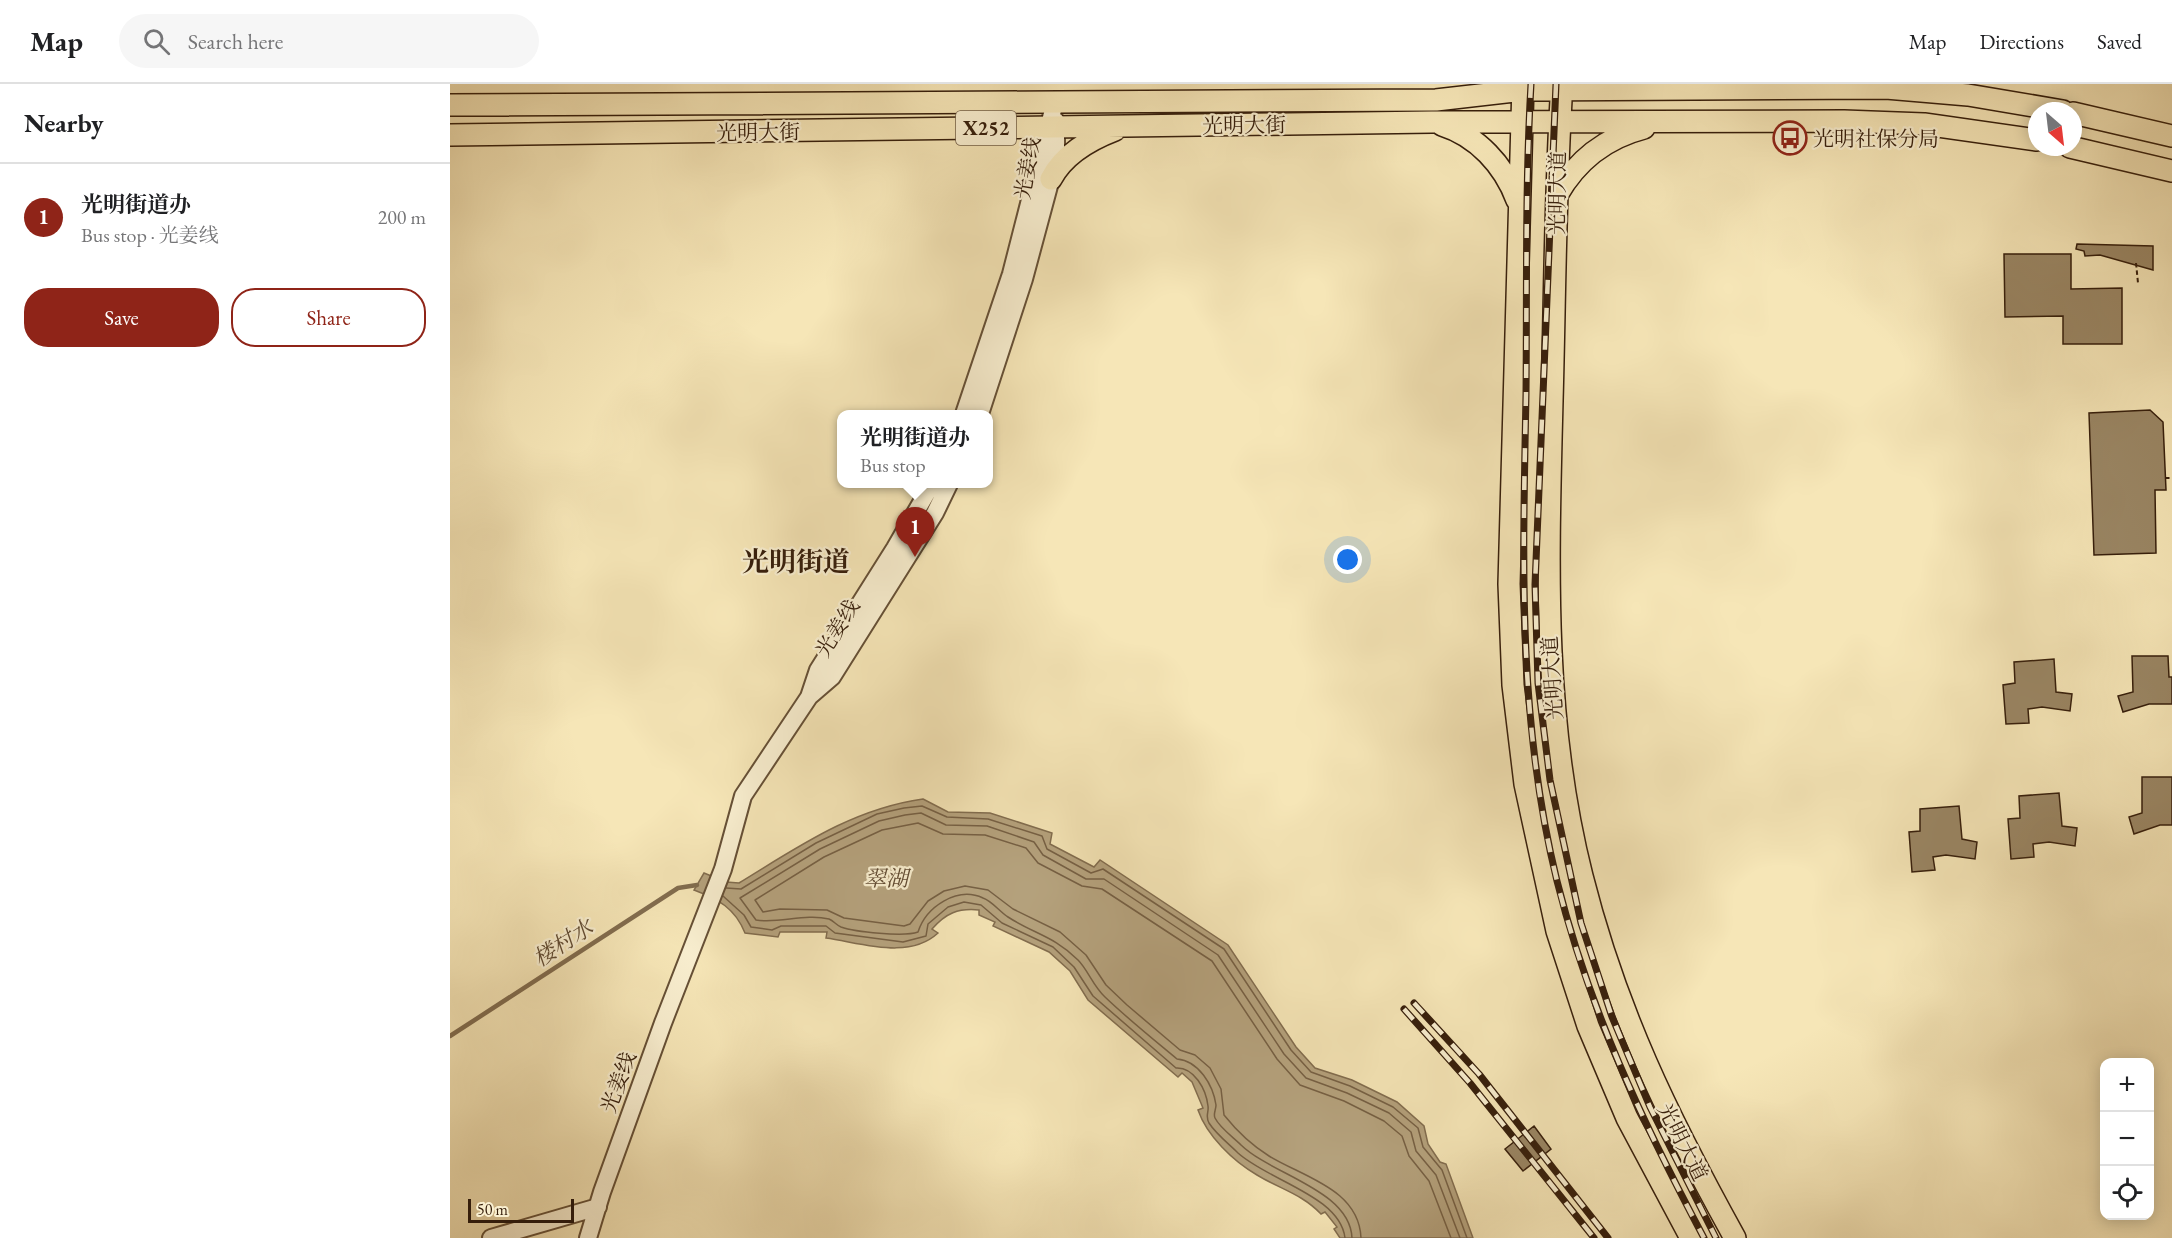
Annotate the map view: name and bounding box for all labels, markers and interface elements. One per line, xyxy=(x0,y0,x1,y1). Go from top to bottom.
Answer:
search box xyxy=(119,14,539,68)
text: Map xyxy=(30,23,83,59)
icon: search xyxy=(140,25,173,58)
text: Search here xyxy=(188,27,283,56)
text: Map xyxy=(1909,28,1946,55)
text: Directions xyxy=(1979,28,2064,55)
text: Saved xyxy=(2097,28,2142,55)
north arrow xyxy=(2028,102,2082,156)
text: Nearby xyxy=(24,106,104,140)
road number: X252 xyxy=(956,111,1016,145)
street label: 光明大街 xyxy=(1202,111,1286,139)
street label: 光明大街 xyxy=(716,118,800,146)
bus stop icon: 光明社保分局 xyxy=(1772,120,1808,156)
place label: 光明社保分局 xyxy=(1813,125,1939,152)
street label: 光姜线 xyxy=(1008,135,1046,201)
street label: 光明大道 xyxy=(1543,151,1571,235)
text: 光明街道办 xyxy=(81,190,191,219)
text: 1 xyxy=(38,204,49,230)
text: 200 m xyxy=(378,204,426,230)
text: Bus stop · 光姜线 xyxy=(81,222,219,248)
button: Save xyxy=(24,288,219,347)
button: Share xyxy=(231,288,426,347)
popup xyxy=(837,410,993,488)
text: 光明街道办 xyxy=(860,423,970,452)
text: Bus stop xyxy=(860,452,926,478)
pin: 1 xyxy=(896,508,934,557)
district label: 光明街道 xyxy=(742,544,850,579)
your location xyxy=(1333,545,1362,574)
street label: 光姜线 xyxy=(809,594,865,662)
street label: 光明大道 xyxy=(1536,635,1568,721)
water label: 翠湖 xyxy=(864,864,912,893)
water label: 楼村水 xyxy=(527,912,600,973)
street label: 光姜线 xyxy=(595,1048,641,1116)
map controls xyxy=(2100,1058,2154,1220)
button: + xyxy=(2100,1058,2154,1112)
street label: 光明大道 xyxy=(1652,1098,1714,1186)
button: − xyxy=(2100,1112,2154,1166)
button: locate xyxy=(2100,1166,2154,1220)
scale bar xyxy=(468,1196,574,1224)
text: 50 m xyxy=(477,1199,508,1220)

